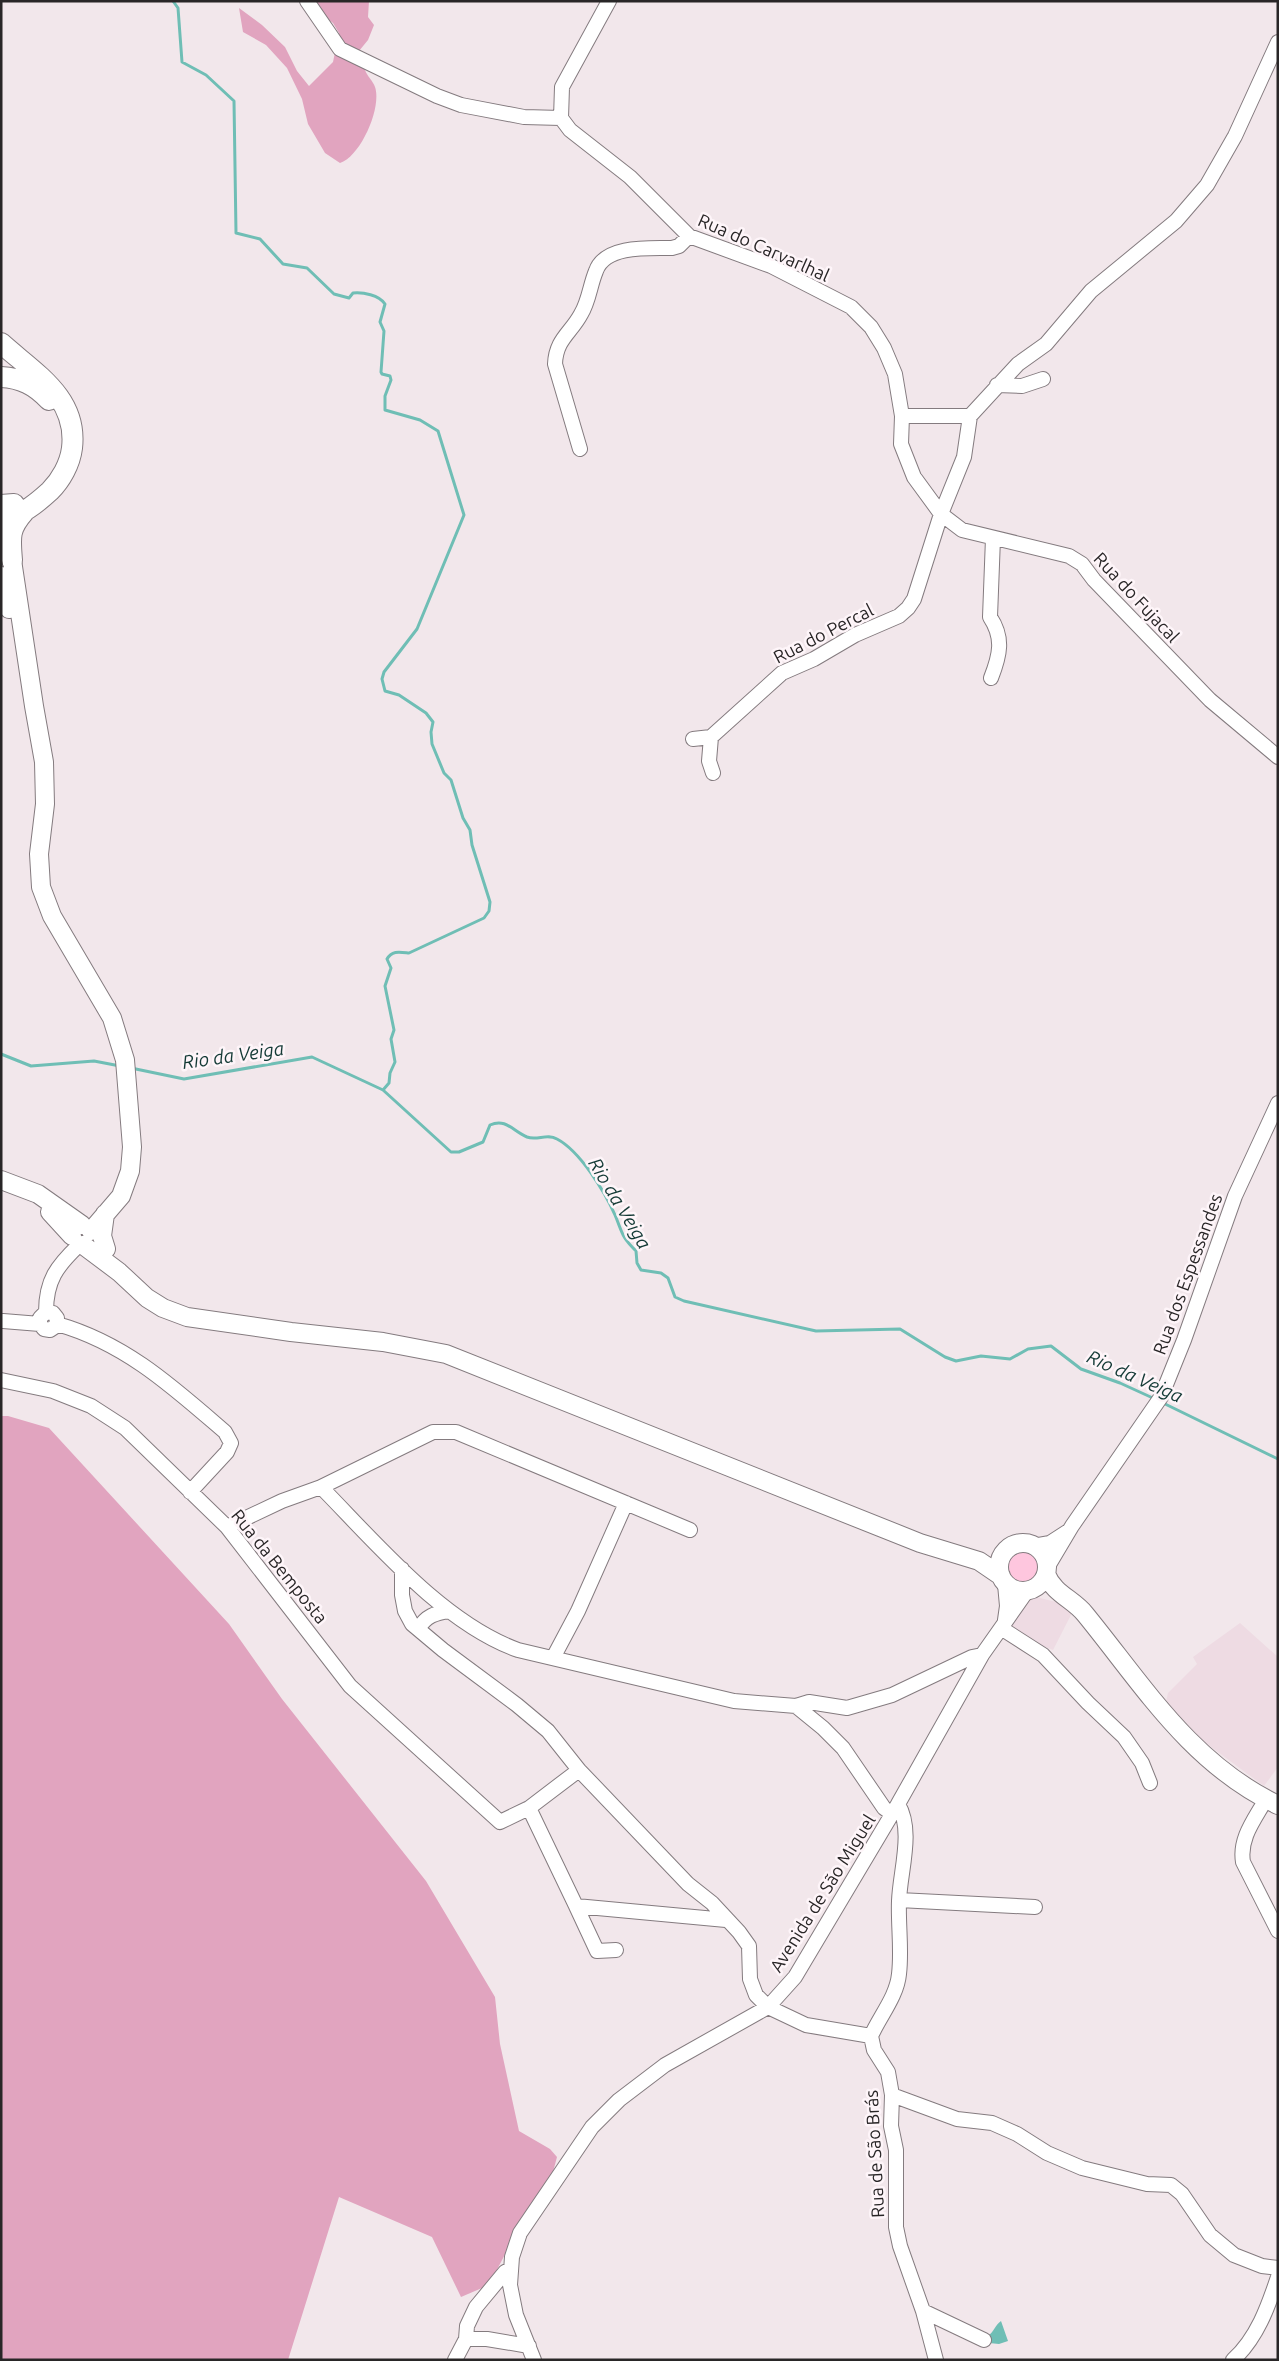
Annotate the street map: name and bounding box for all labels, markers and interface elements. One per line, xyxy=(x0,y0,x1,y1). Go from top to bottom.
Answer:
street label: Rua do Carvarlhal xyxy=(695,209,833,285)
street label: Rua do Fujacal xyxy=(1090,548,1184,646)
street label: Rua do Percal xyxy=(770,599,877,667)
water label: Rio da Veiga xyxy=(181,1037,285,1073)
water label: Rio da Veiga xyxy=(584,1153,656,1253)
street label: Rua dos Espessandes xyxy=(1149,1191,1225,1357)
water label: Rio da Veiga xyxy=(1084,1345,1186,1407)
street label: Rua da Bemposta xyxy=(228,1505,332,1627)
street label: Avenida de São Miguel xyxy=(765,1810,879,1975)
street label: Rua de São Brás xyxy=(861,2089,887,2218)

